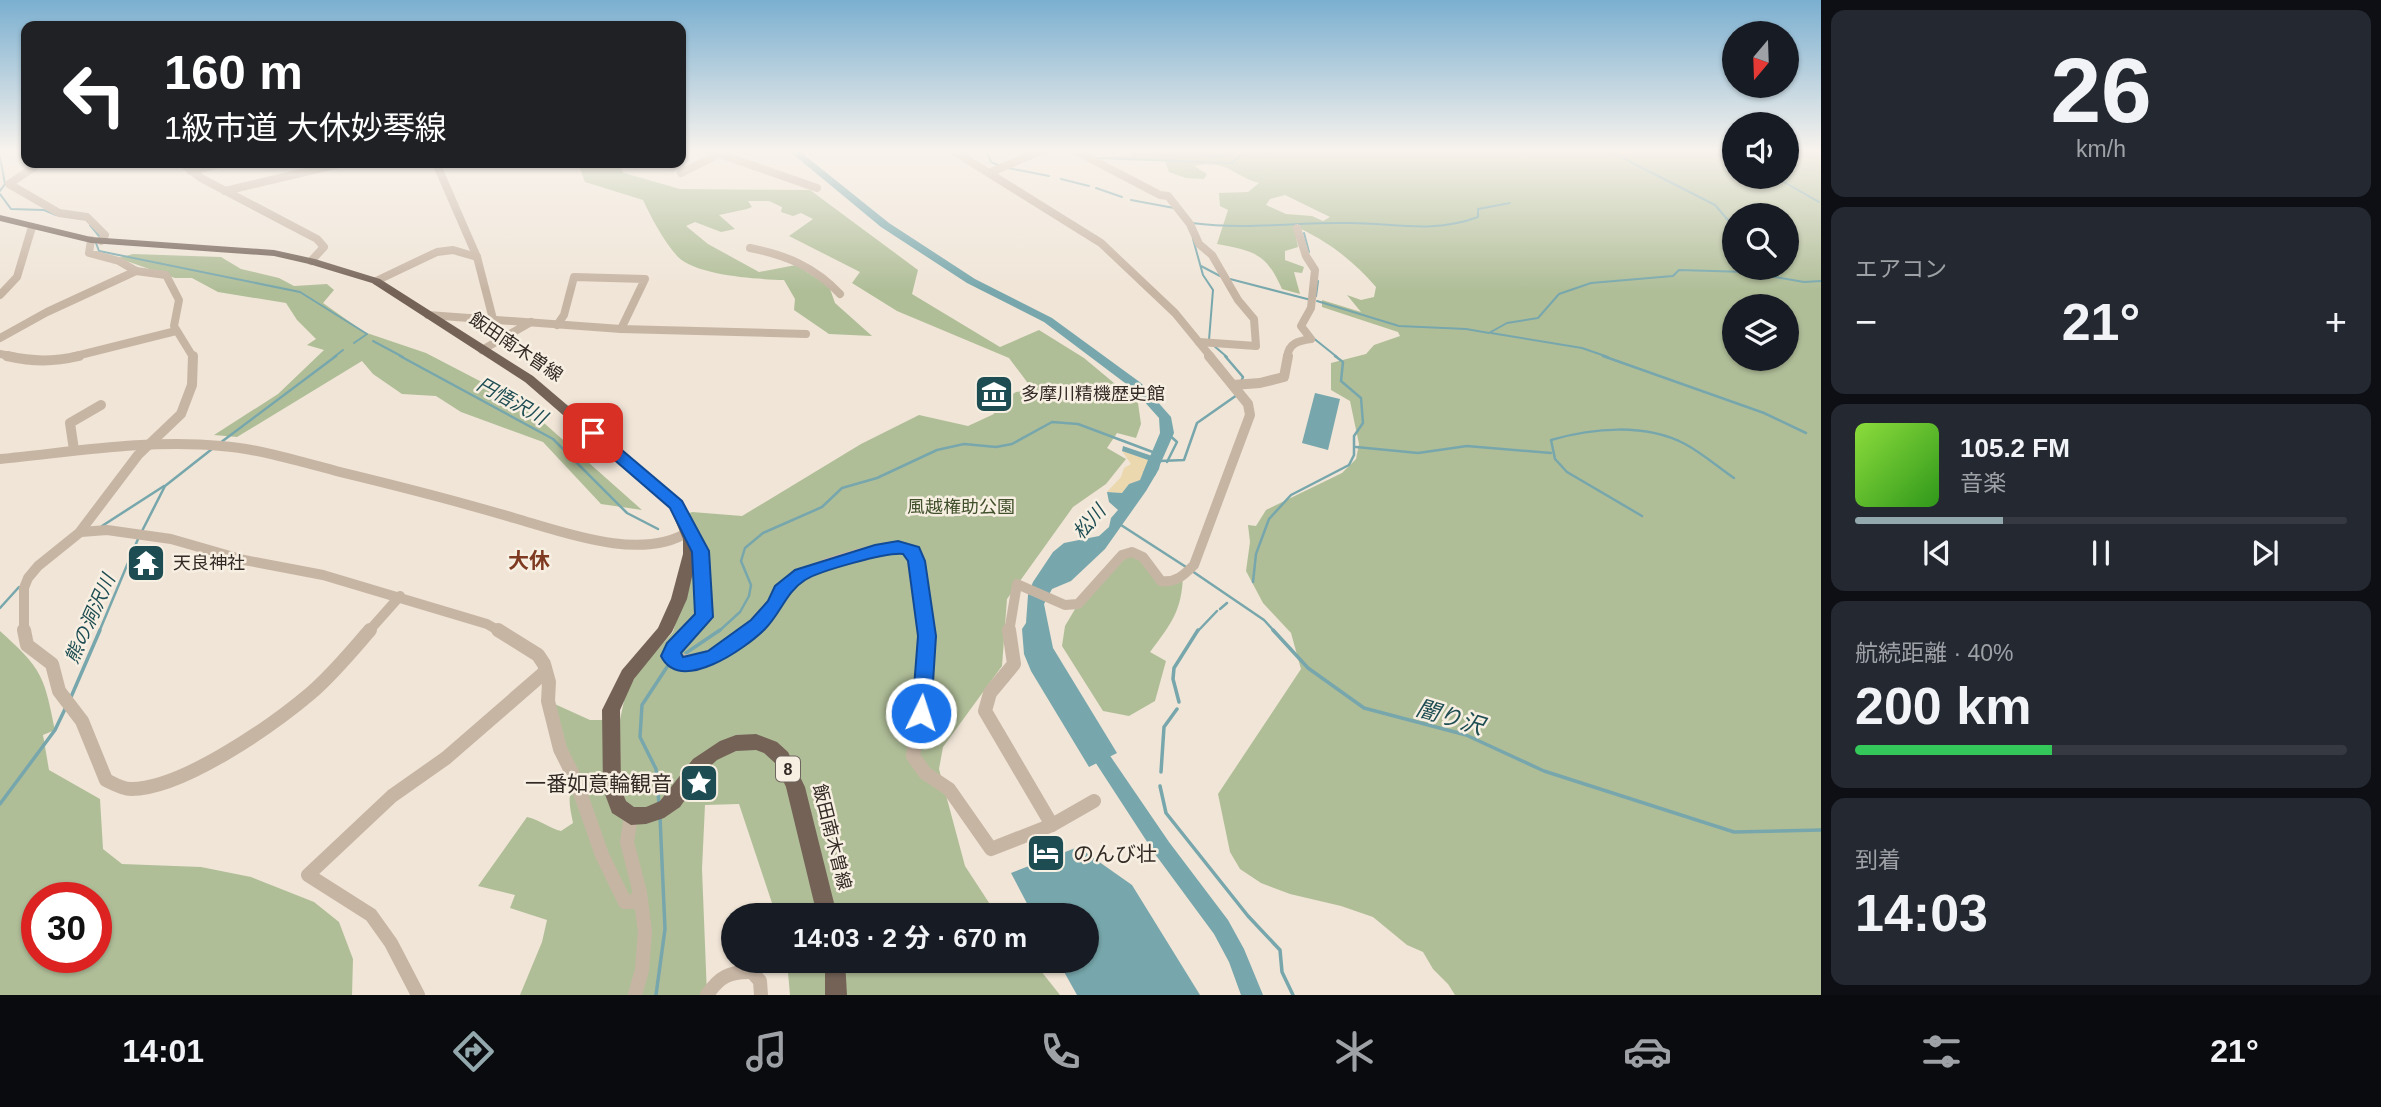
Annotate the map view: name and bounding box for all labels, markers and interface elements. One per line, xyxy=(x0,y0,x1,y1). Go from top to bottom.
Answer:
north arrow xyxy=(1722,21,1799,98)
map controls xyxy=(1722,21,1799,371)
text: 26 xyxy=(2050,40,2152,141)
text: 160 m xyxy=(164,45,303,99)
icon: left xyxy=(49,49,140,140)
text: 1級市道 大休妙琴線 xyxy=(164,110,447,146)
button: sound xyxy=(1722,112,1799,189)
text: km/h xyxy=(2076,136,2126,162)
button: search xyxy=(1722,203,1799,280)
text: エアコン xyxy=(1855,256,1947,282)
text: 21° xyxy=(2062,293,2140,351)
button: layers xyxy=(1722,294,1799,371)
text: − xyxy=(1855,301,1877,343)
text: + xyxy=(2325,301,2347,343)
street label: 飯田南木曽線 xyxy=(466,309,566,385)
water label: 円悟沢川 xyxy=(474,373,552,430)
museum icon: 多摩川精機歴史館 xyxy=(973,373,1015,415)
place label: 多摩川精機歴史館 xyxy=(1021,384,1165,404)
pin xyxy=(563,403,623,463)
icon: arrive xyxy=(574,414,612,452)
text: 105.2 FM xyxy=(1960,433,2070,463)
text: 音楽 xyxy=(1960,470,2006,496)
park label: 風越権助公園 xyxy=(907,497,1015,517)
water label: 松川 xyxy=(1069,499,1111,543)
icon: previous xyxy=(1918,534,1956,572)
icon: pause xyxy=(2082,534,2120,572)
icon: next xyxy=(2246,534,2284,572)
temple icon: 天良神社 xyxy=(125,542,167,584)
district label: 大休 xyxy=(508,549,550,572)
place label: 天良神社 xyxy=(173,553,245,573)
water label: 熊の洞沢川 xyxy=(61,570,120,667)
text: 航続距離 · 40% xyxy=(1855,640,2013,666)
position arrow xyxy=(884,676,958,750)
text: 200 km xyxy=(1855,677,2031,735)
water label: 闇り沢 xyxy=(1413,694,1490,740)
road number: 8 xyxy=(776,756,800,782)
place icon: 一番如意輪観音 xyxy=(678,762,720,804)
place label: 一番如意輪観音 xyxy=(525,772,672,795)
street label: 飯田南木曽線 xyxy=(809,782,855,892)
hotel icon: のんび壮 xyxy=(1025,832,1067,874)
place label: のんび壮 xyxy=(1073,842,1157,865)
text: 到着 xyxy=(1855,847,1901,873)
speed limit sign: 30 xyxy=(21,882,112,973)
text: 14:03 xyxy=(1855,884,1988,942)
text: 14:03 · 2 分 · 670 m xyxy=(793,923,1027,953)
icon: directions xyxy=(449,1027,498,1076)
icon: music xyxy=(742,1027,791,1076)
icon: phone xyxy=(1036,1027,1085,1076)
icon: climate xyxy=(1330,1027,1379,1076)
icon: car xyxy=(1623,1027,1672,1076)
icon: filters xyxy=(1917,1027,1966,1076)
text: 14:01 xyxy=(122,1033,204,1069)
text: 21° xyxy=(2210,1033,2259,1069)

